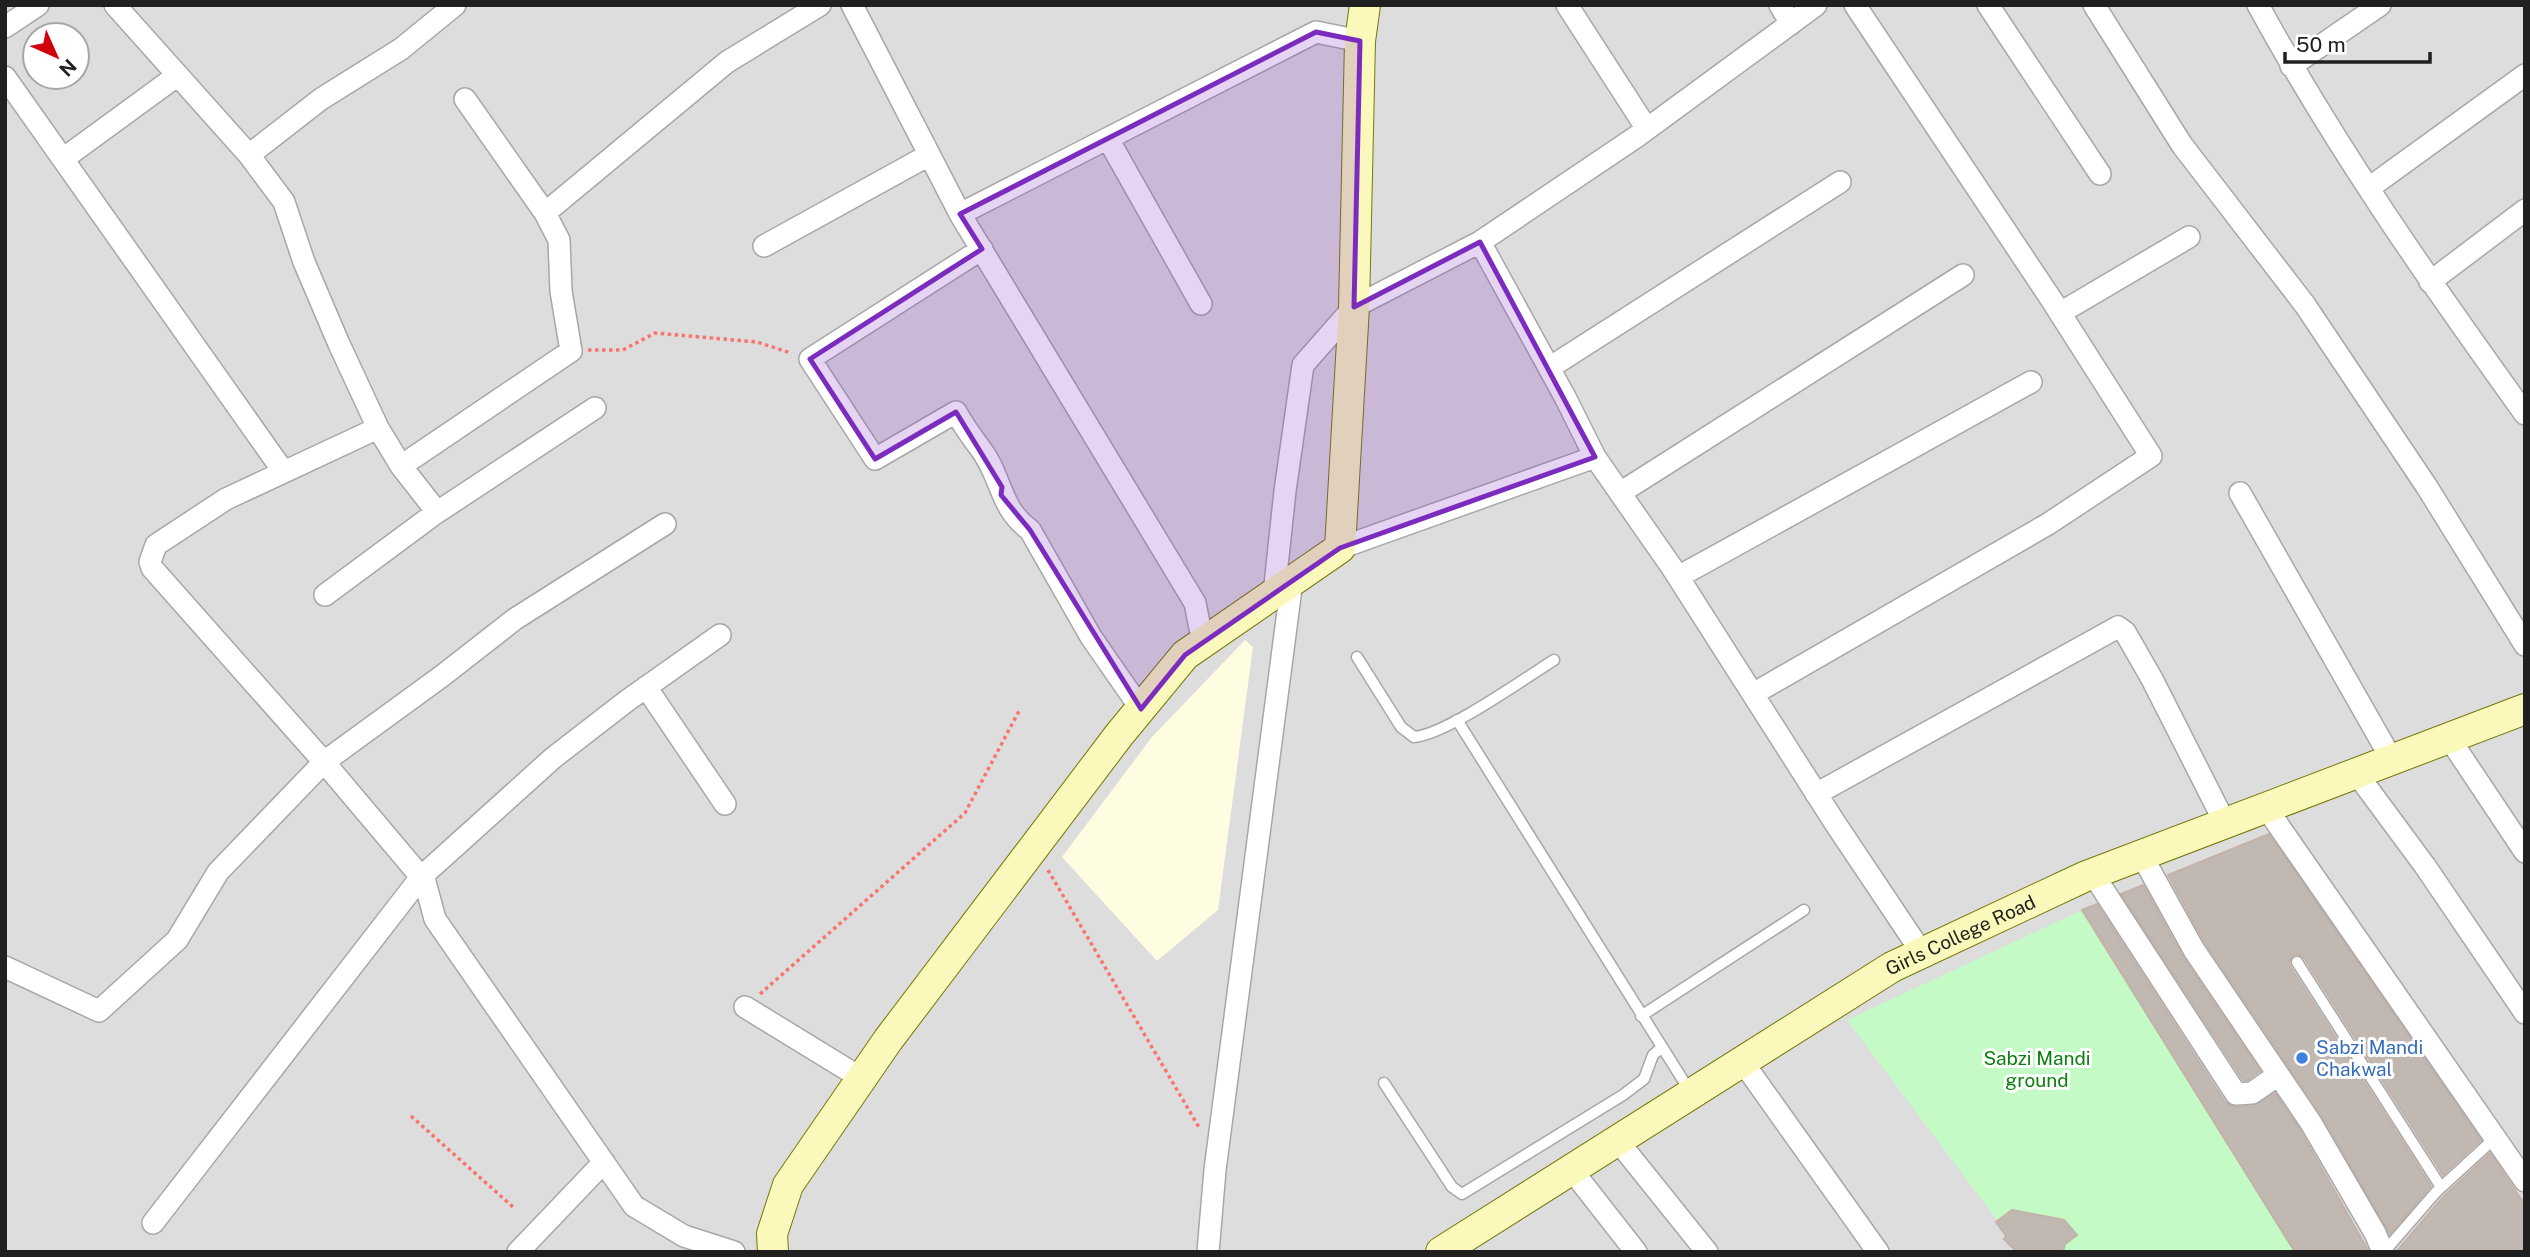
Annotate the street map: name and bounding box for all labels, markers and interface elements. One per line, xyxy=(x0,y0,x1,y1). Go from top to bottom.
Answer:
north arrow xyxy=(21,21,91,91)
scale bar xyxy=(2285,21,2430,65)
text: 50 m xyxy=(2296,32,2346,57)
text: N xyxy=(55,55,81,81)
street label: Girls College Road xyxy=(1882,890,2039,980)
place label: Sabzi Mandi Chakwal xyxy=(2316,1036,2423,1080)
park label: Sabzi Mandi ground xyxy=(1983,1047,2091,1091)
marker: Sabzi Mandi Chakwal xyxy=(2294,1050,2310,1066)

